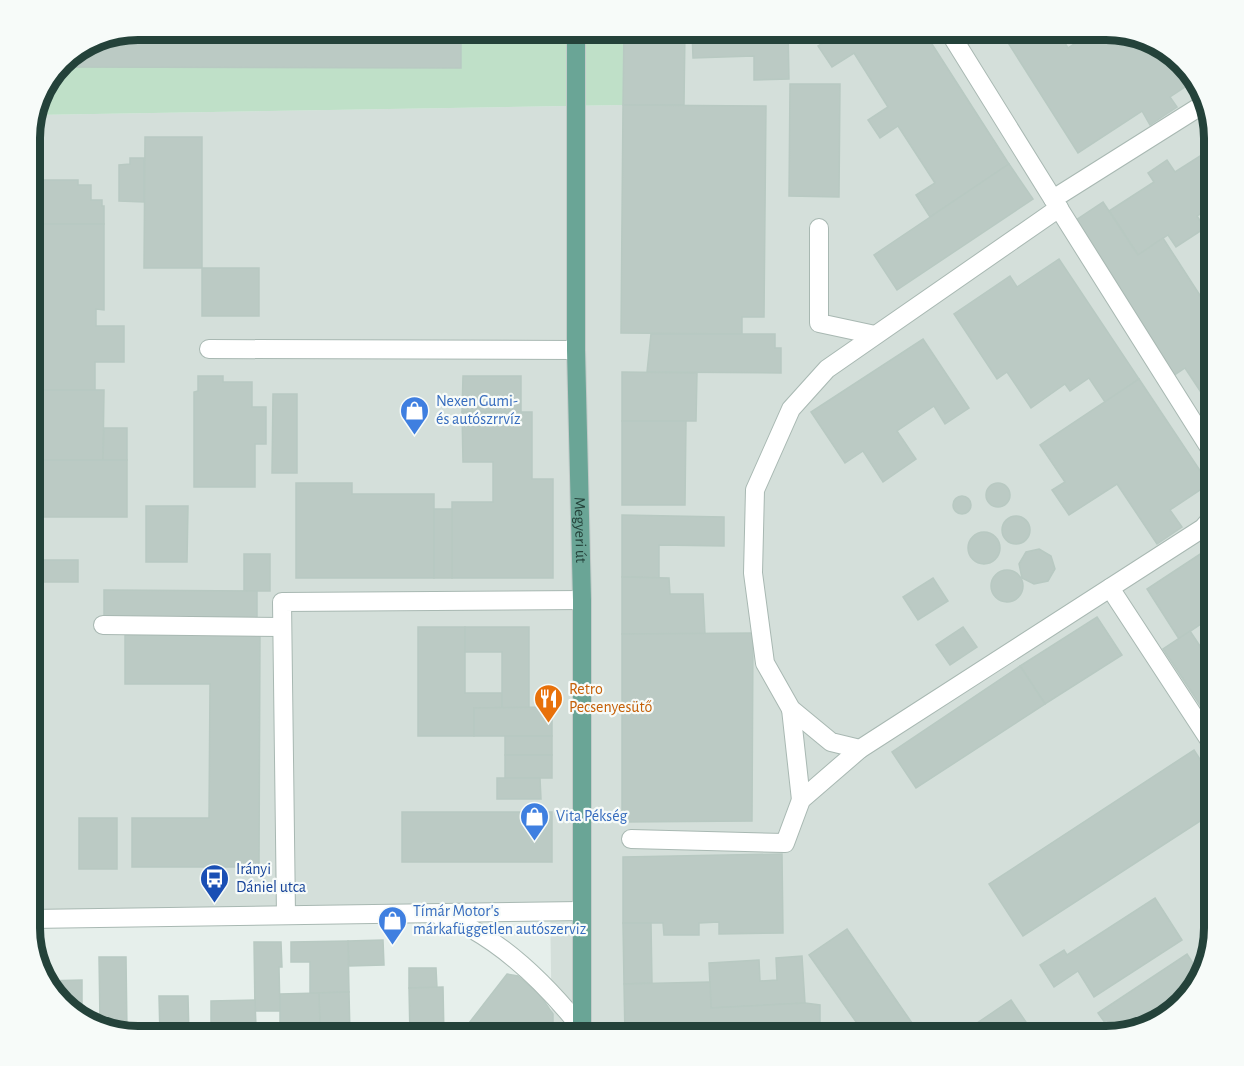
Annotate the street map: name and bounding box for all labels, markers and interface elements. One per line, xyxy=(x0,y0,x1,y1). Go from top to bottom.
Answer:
place label: Nexen Gumi- és autószrrvíz xyxy=(436,393,521,427)
shop icon: Nexen Gumi- és autószrrvíz xyxy=(399,394,431,436)
street label: Megyeri út xyxy=(571,497,589,563)
place label: Retro Pecsenyesütő xyxy=(569,681,652,716)
restaurant icon: Retro Pecsenyesütő xyxy=(532,682,564,724)
shop icon: Vita Pékség xyxy=(519,800,551,842)
place label: Vita Pékség xyxy=(556,808,627,824)
place label: Irányi Dániel utca xyxy=(236,861,306,895)
bus stop icon: Irányi Dániel utca xyxy=(199,862,231,904)
place label: Tímár Motor's márkafüggetlen autószerviz xyxy=(413,903,587,937)
shop icon: Tímár Motor's márkafüggetlen autószerviz xyxy=(376,904,408,946)

